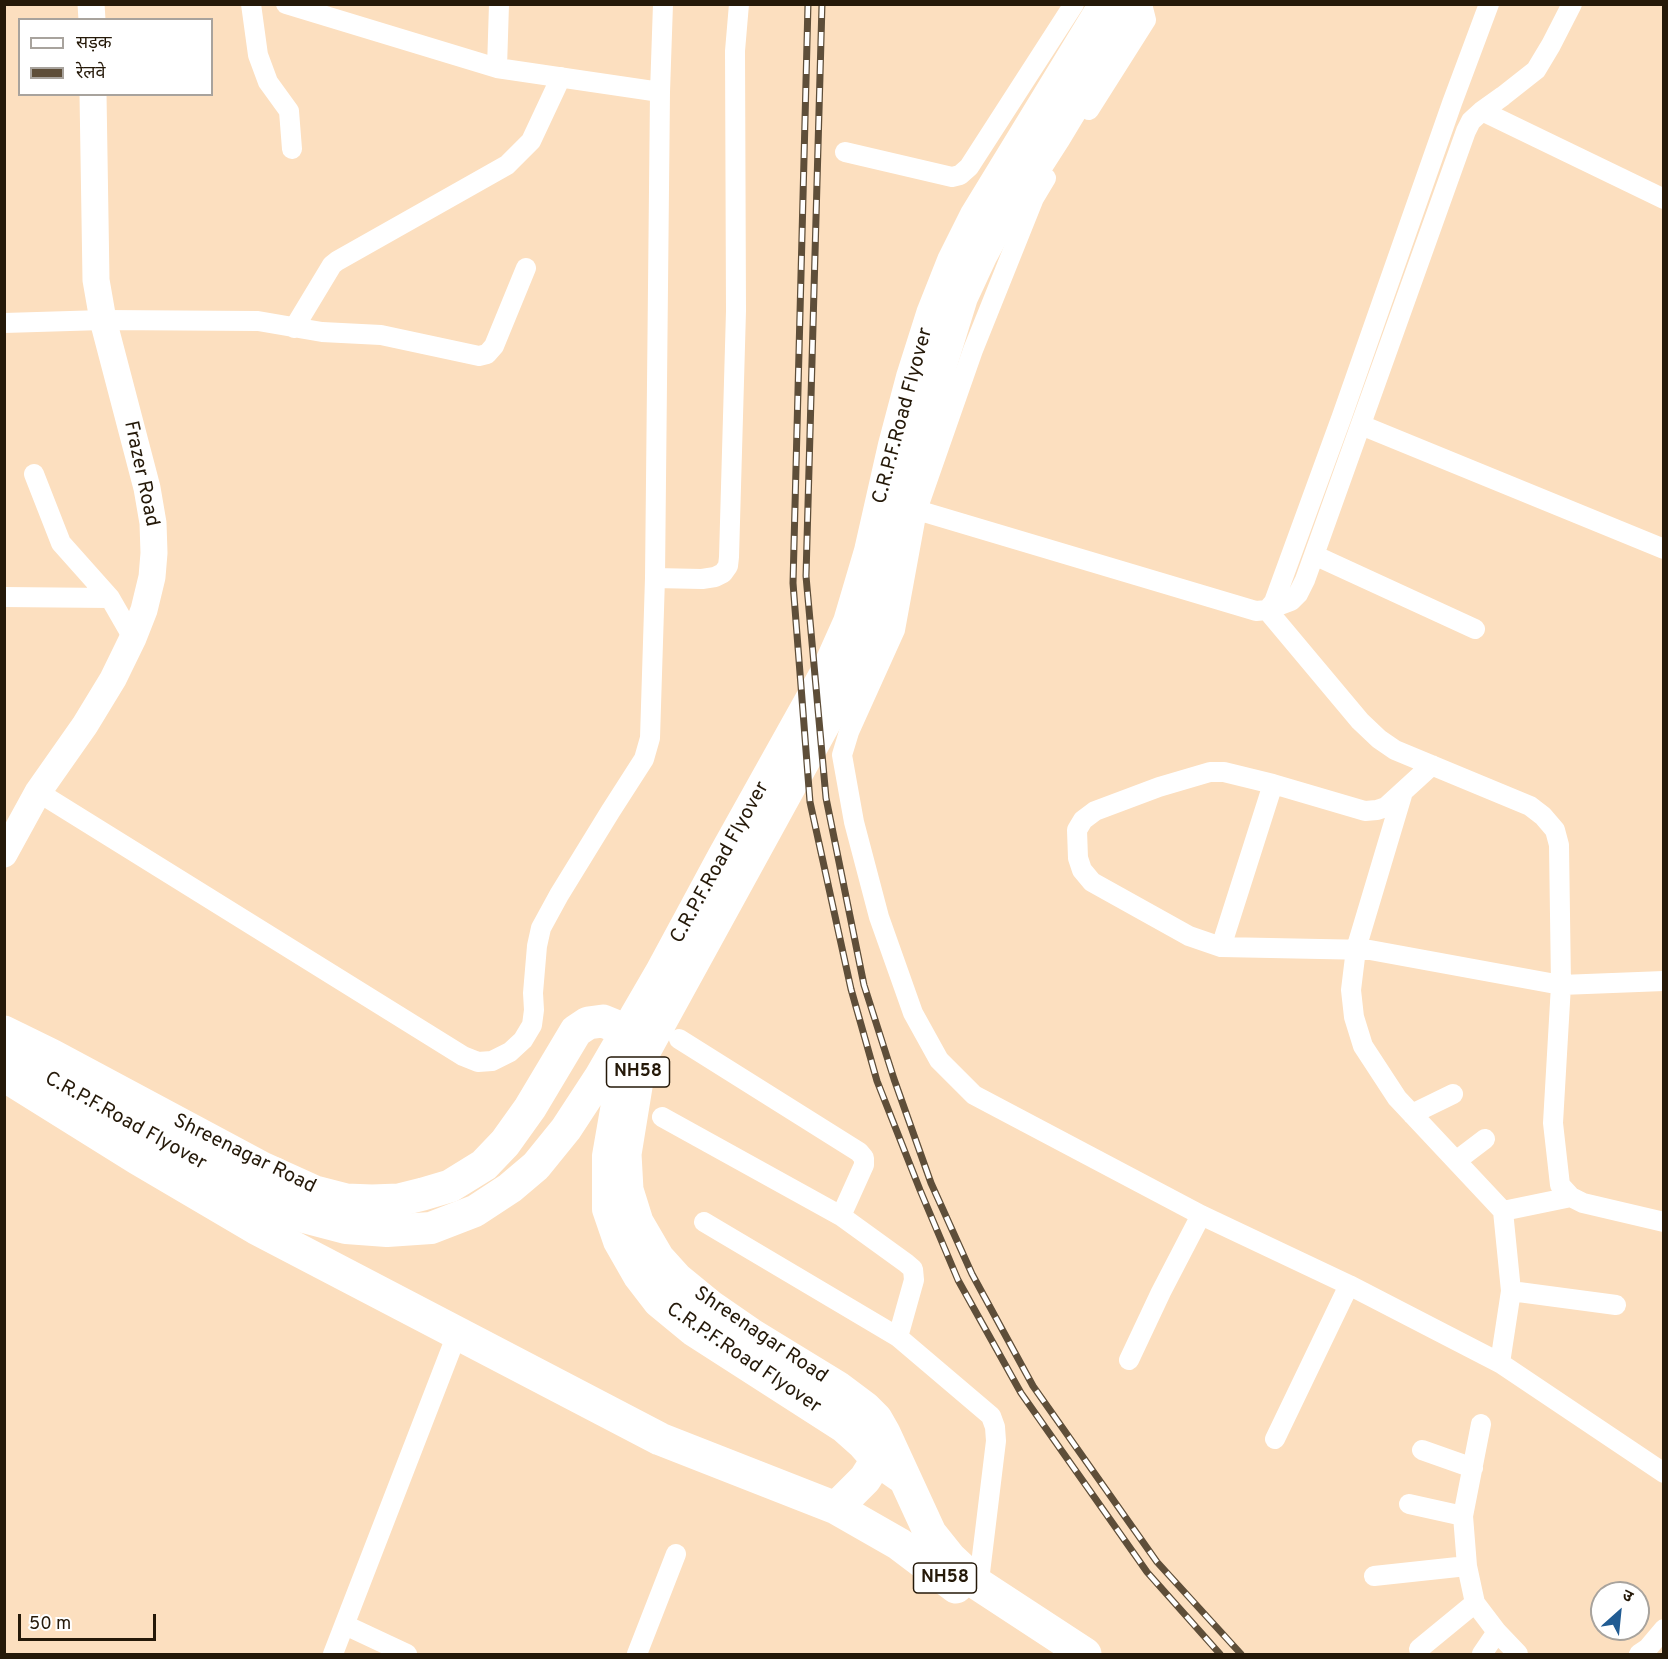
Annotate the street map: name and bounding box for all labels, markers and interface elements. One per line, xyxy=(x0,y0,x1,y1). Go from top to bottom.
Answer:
legend xyxy=(18,18,213,96)
text: सड़क xyxy=(76,32,112,55)
text: रेलवे xyxy=(76,62,106,85)
street label: C.R.P.F.Road Flyover xyxy=(869,325,939,507)
street label: Frazer Road xyxy=(117,419,163,529)
street label: C.R.P.F.Road Flyover xyxy=(667,778,775,948)
road number: NH58 xyxy=(606,1057,670,1087)
street label: C.R.P.F.Road Flyover xyxy=(40,1068,210,1176)
street label: Shreenagar Road xyxy=(169,1110,319,1200)
street label: Shreenagar Road xyxy=(689,1282,831,1390)
street label: C.R.P.F.Road Flyover xyxy=(661,1298,825,1420)
road number: NH58 xyxy=(914,1563,976,1593)
north arrow xyxy=(1590,1581,1650,1641)
text: उ xyxy=(1619,1586,1636,1608)
scale bar xyxy=(21,1602,159,1640)
text: 50 m xyxy=(29,1613,71,1636)

